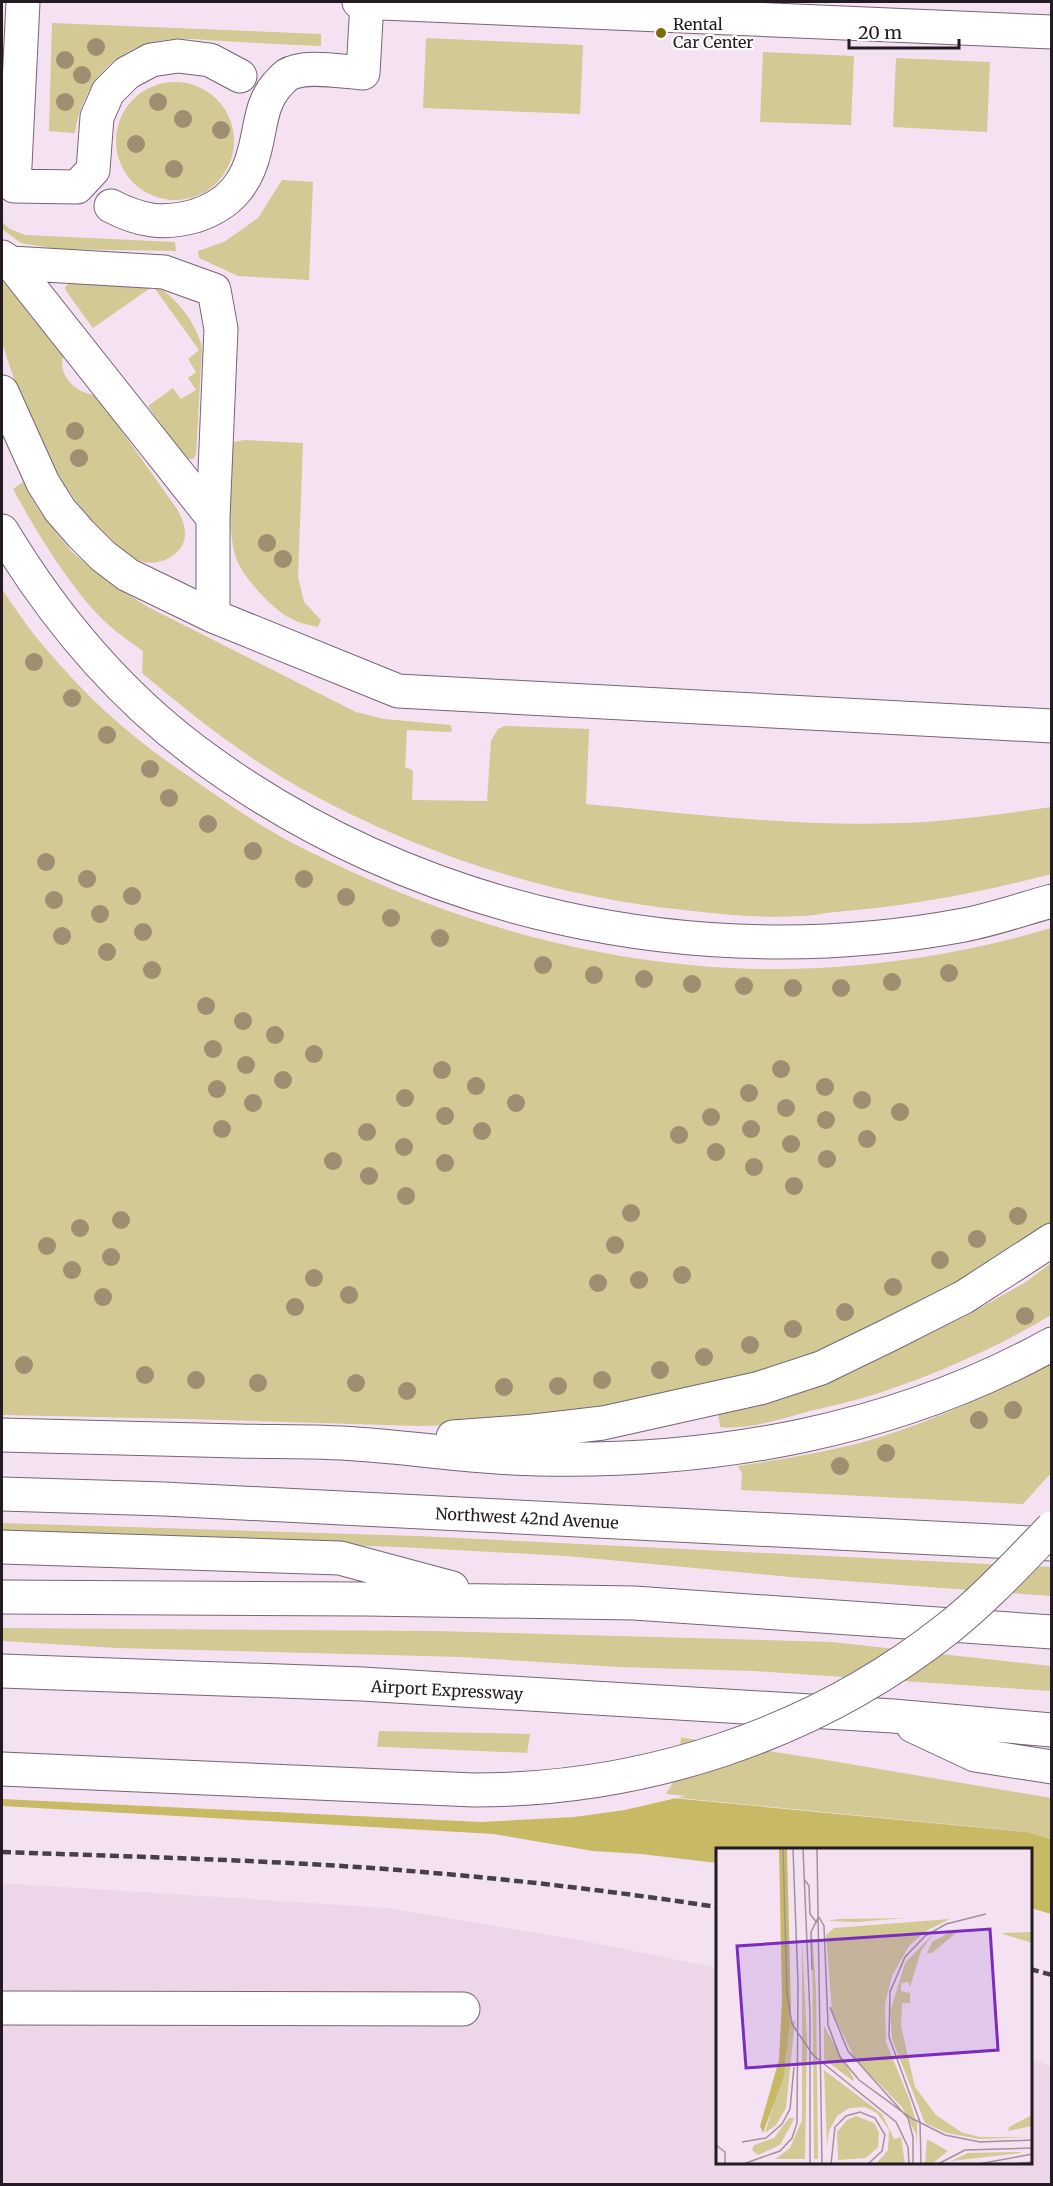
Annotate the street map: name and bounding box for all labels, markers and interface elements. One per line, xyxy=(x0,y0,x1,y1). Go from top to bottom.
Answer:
scale bar xyxy=(849,12,958,50)
place label: Rental Car Center xyxy=(673,14,754,52)
text: 20 m xyxy=(858,21,902,44)
marker: Rental Car Center xyxy=(654,26,668,40)
street label: Northwest 42nd Avenue xyxy=(435,1503,619,1533)
street label: Airport Expressway xyxy=(369,1676,524,1704)
inset map xyxy=(716,1848,1032,2165)

